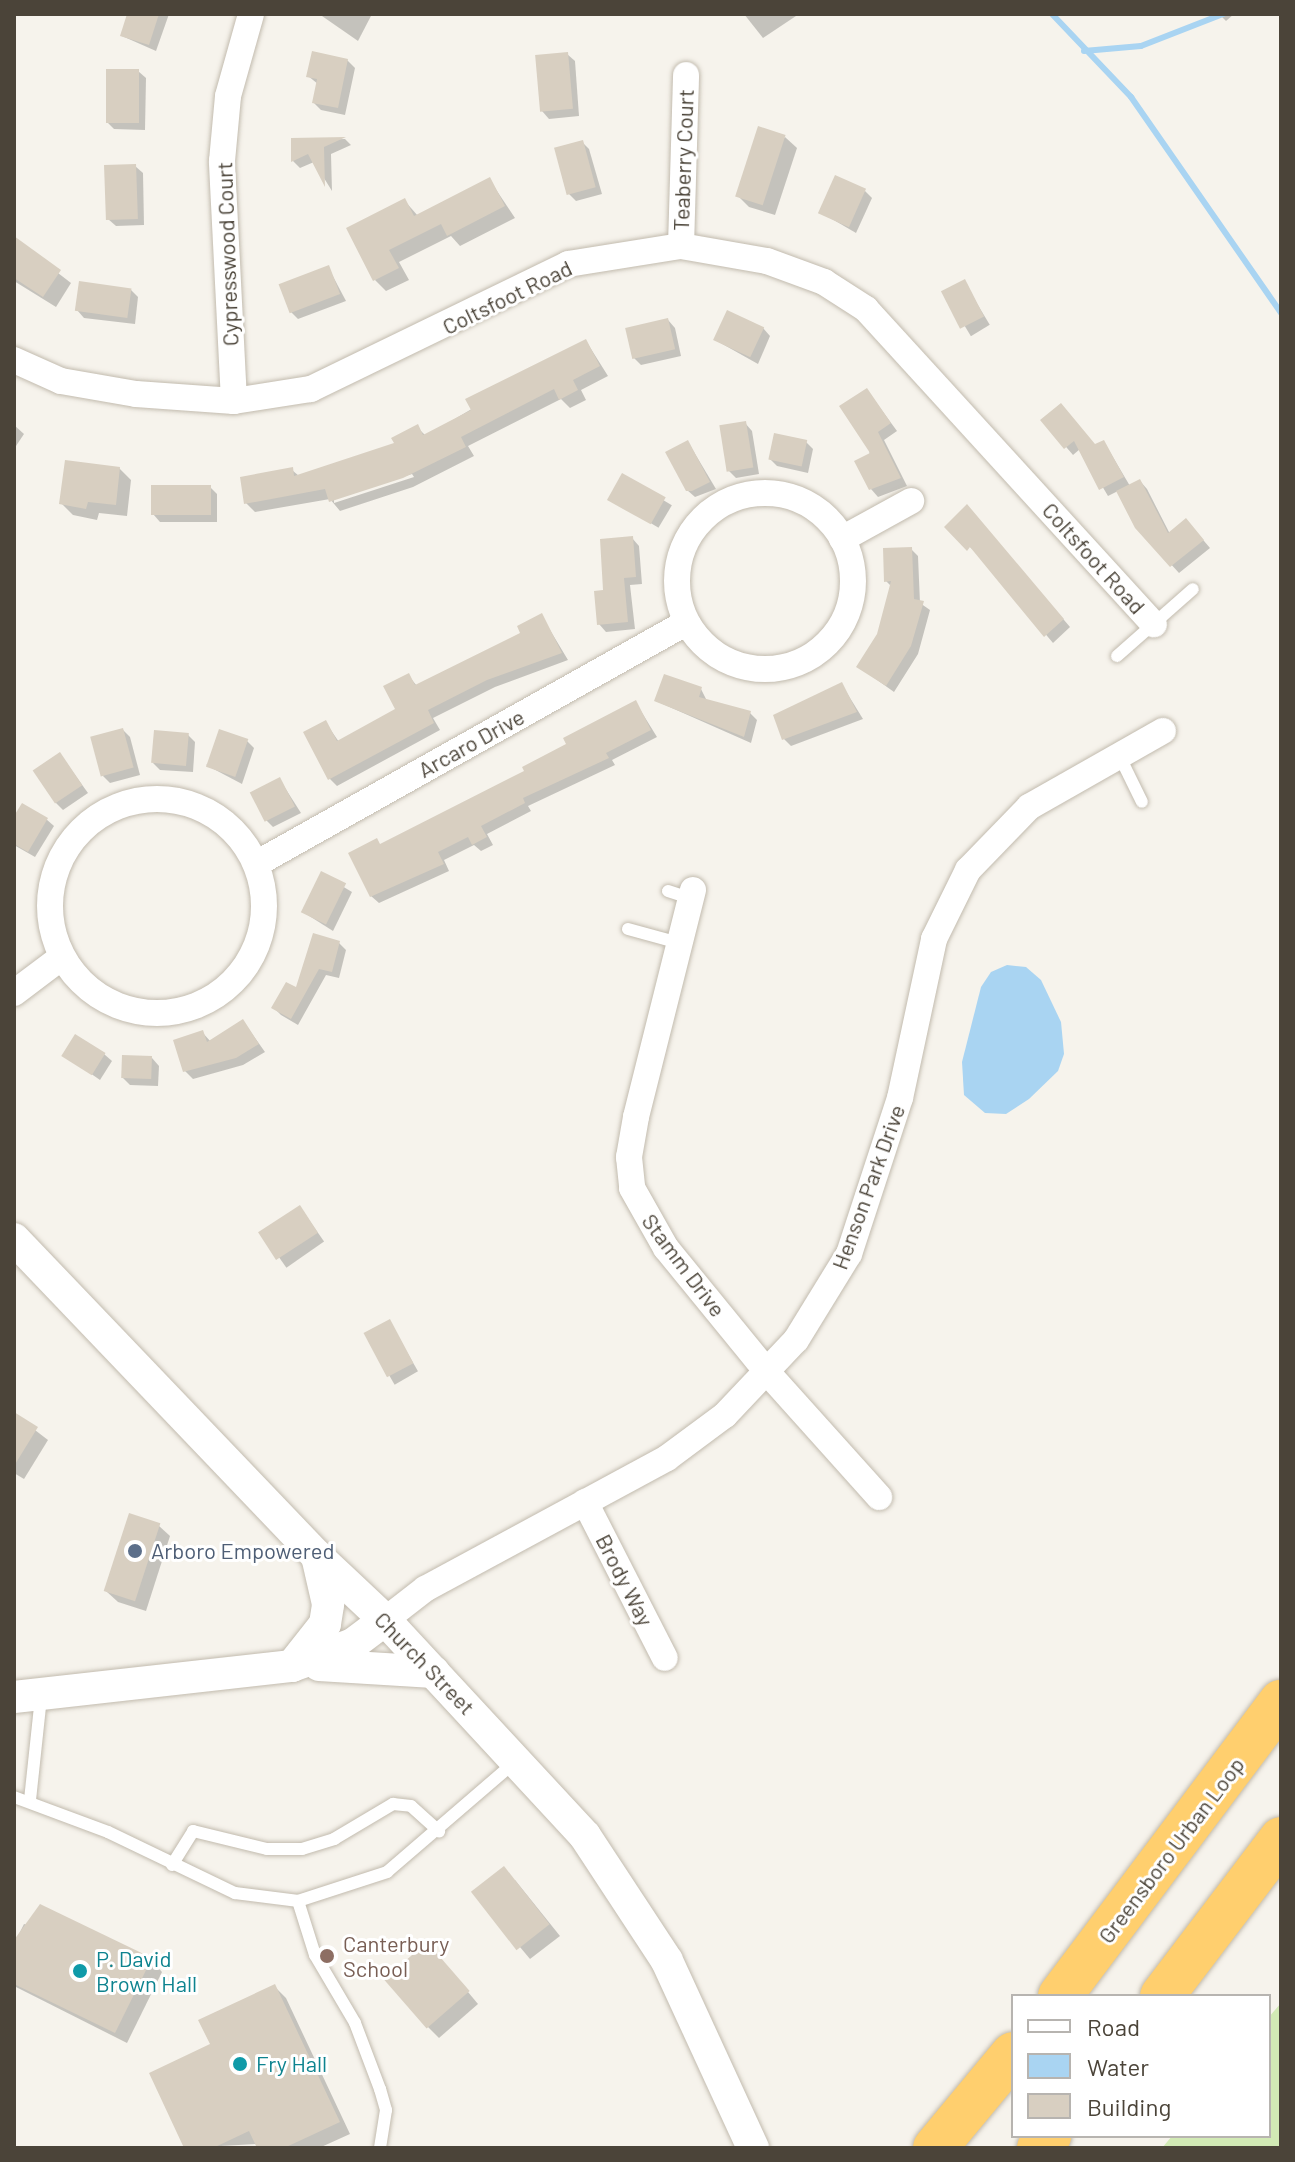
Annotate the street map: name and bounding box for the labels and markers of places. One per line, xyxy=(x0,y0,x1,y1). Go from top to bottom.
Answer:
place label: Arboro Empowered xyxy=(151,1538,334,1564)
marker: Arboro Empowered xyxy=(126,1542,144,1560)
place label: Canterbury School xyxy=(343,1930,449,1982)
place label: P. David Brown Hall xyxy=(96,1945,197,1996)
marker: Canterbury School xyxy=(318,1947,336,1965)
marker: P. David Brown Hall xyxy=(71,1962,89,1980)
place label: Fry Hall xyxy=(256,2051,327,2077)
marker: Fry Hall xyxy=(231,2055,249,2073)

